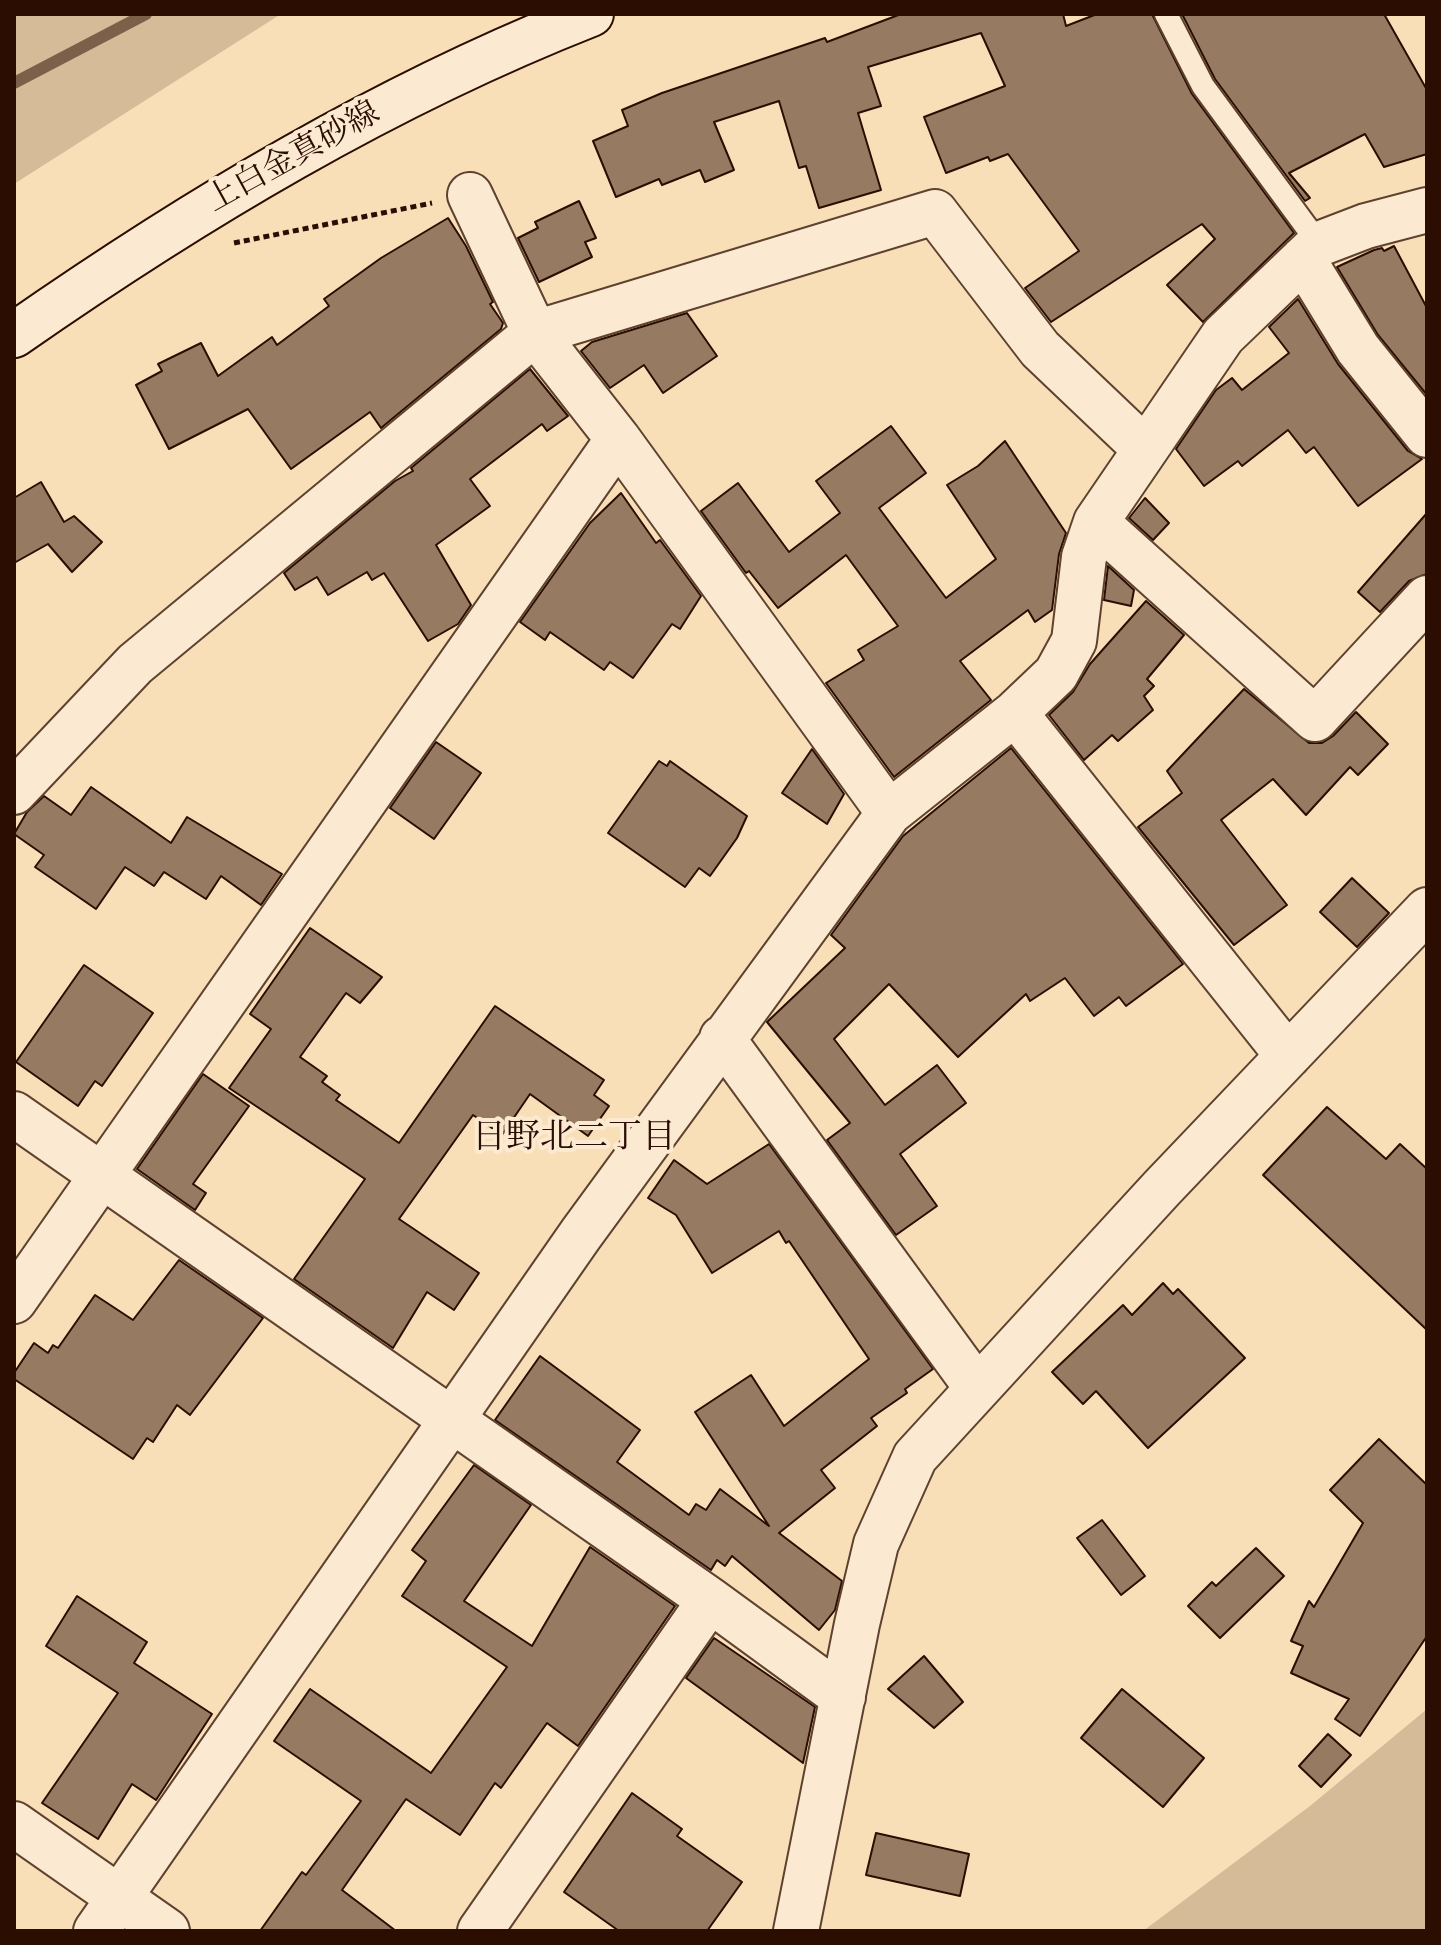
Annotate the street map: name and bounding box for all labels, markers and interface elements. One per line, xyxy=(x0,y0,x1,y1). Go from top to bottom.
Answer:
street label: 上白金真砂線 xyxy=(201,96,387,222)
district label: 日野北二丁目 xyxy=(472,1120,676,1160)

